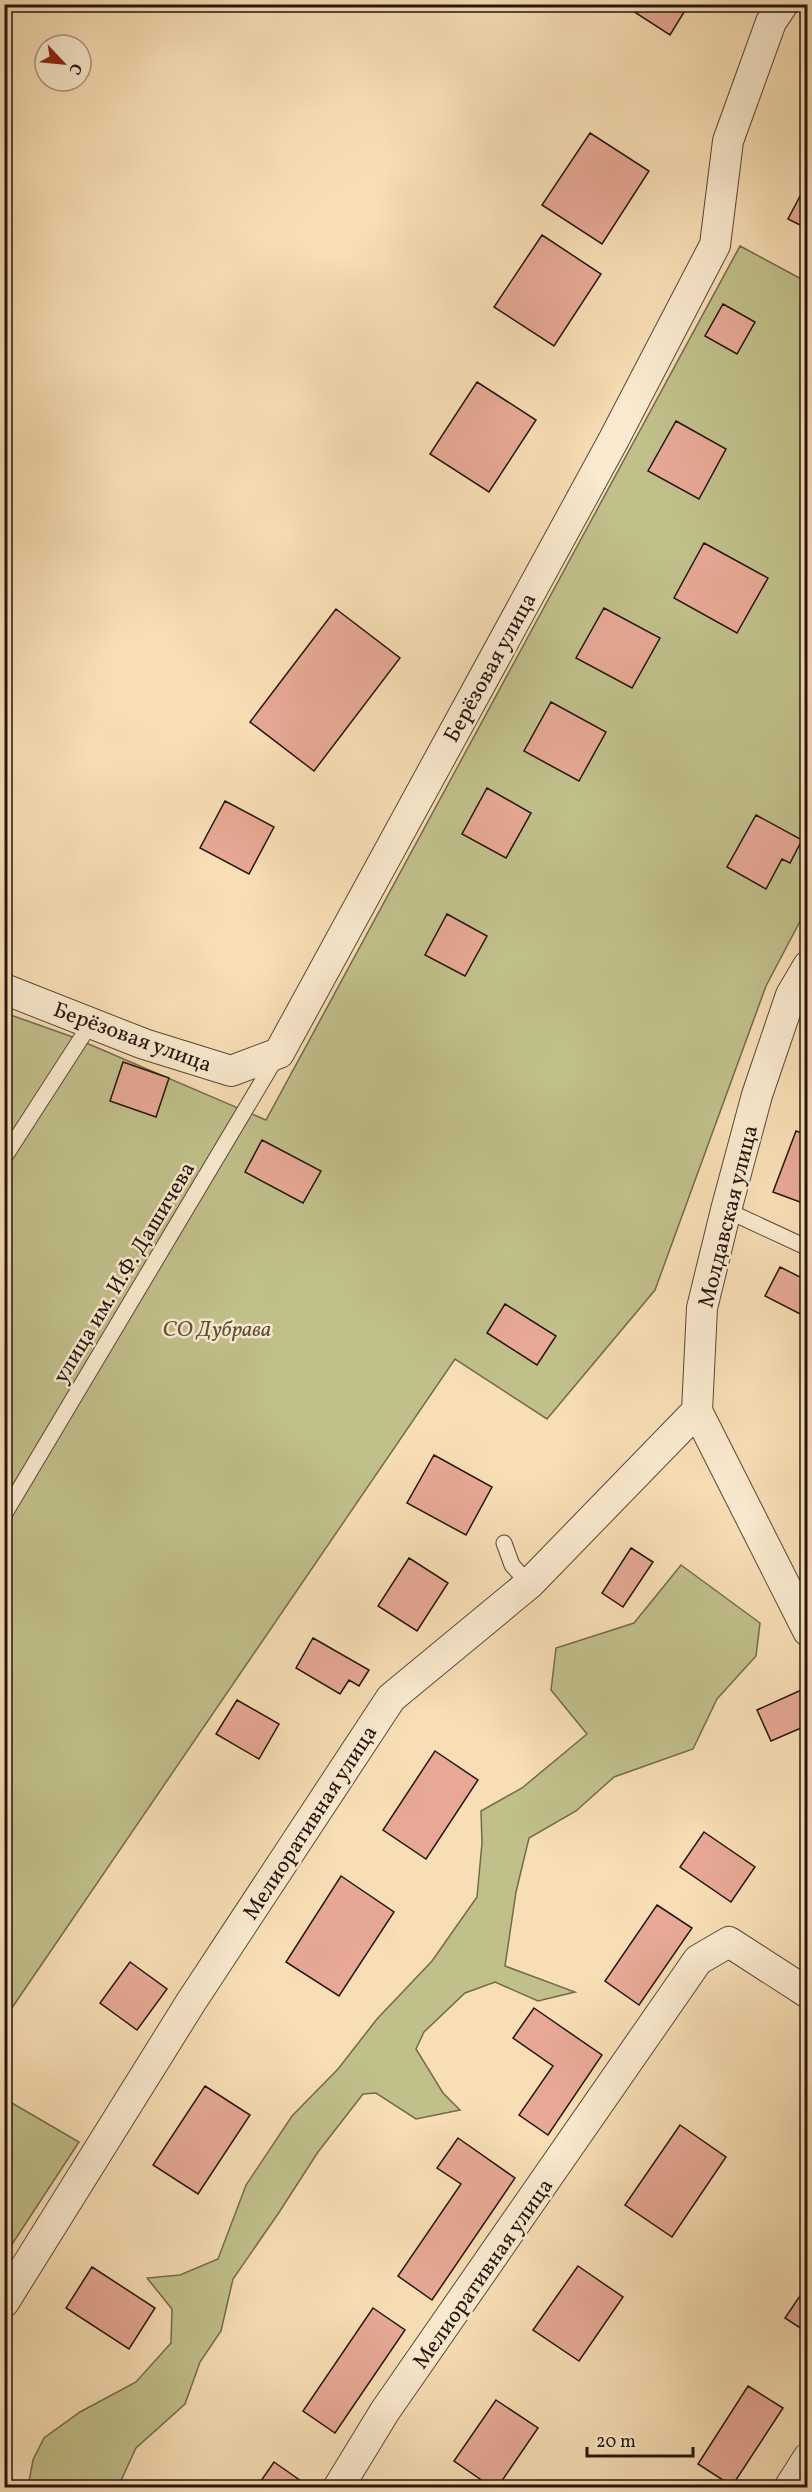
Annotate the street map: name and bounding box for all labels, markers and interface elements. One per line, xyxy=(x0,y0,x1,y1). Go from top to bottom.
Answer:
north arrow xyxy=(33,33,93,93)
text: С xyxy=(63,59,87,78)
street label: Берёзовая улица xyxy=(437,588,545,749)
street label: Берёзовая улица xyxy=(48,995,216,1081)
street label: Молдавская улица xyxy=(692,1122,767,1311)
street label: улица им. И.Ф. Дашичева xyxy=(47,1157,204,1390)
park label: СО Дубрава xyxy=(162,1315,272,1346)
street label: Мелиоративная улица xyxy=(236,1720,386,1927)
street label: Мелиоративная улица xyxy=(406,2173,562,2376)
scale bar xyxy=(587,2420,694,2458)
text: 20 m xyxy=(596,2430,636,2455)

